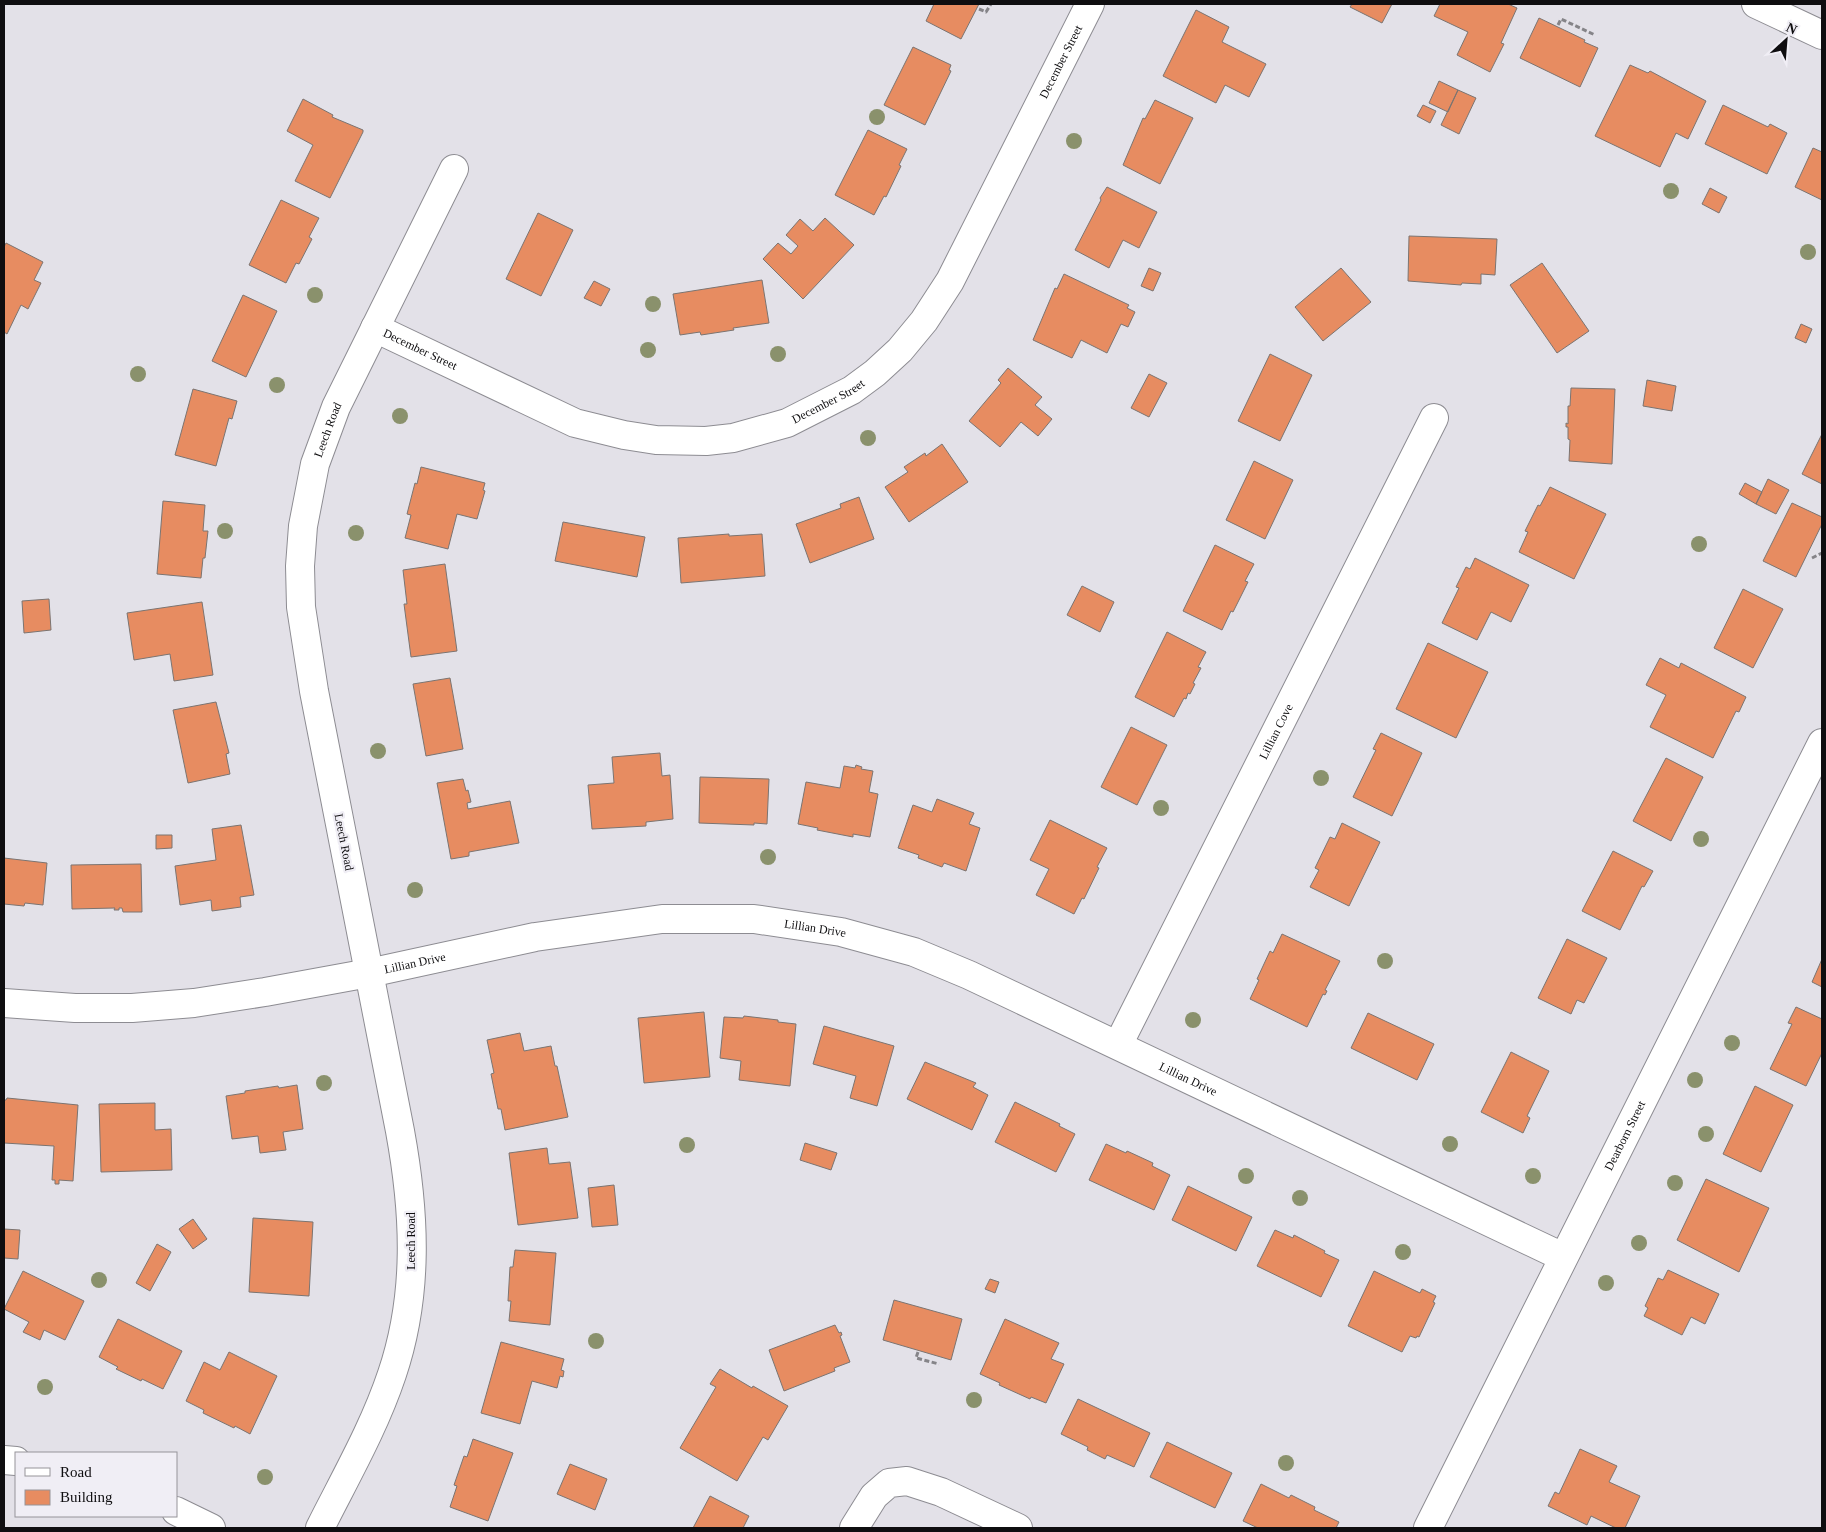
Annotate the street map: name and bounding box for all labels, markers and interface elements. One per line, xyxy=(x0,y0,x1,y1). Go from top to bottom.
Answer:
north arrow xyxy=(1761,15,1811,65)
text: N xyxy=(1784,20,1799,38)
street label: December Street xyxy=(1036,22,1086,101)
street label: December Street xyxy=(381,326,460,373)
street label: December Street xyxy=(789,376,868,426)
street label: Leech Road xyxy=(311,400,344,459)
street label: Lillian Cove xyxy=(1256,701,1296,762)
street label: Leech Road xyxy=(332,812,356,872)
street label: Lillian Drive xyxy=(783,917,848,940)
street label: Lillian Drive xyxy=(383,950,447,976)
street label: Lillian Drive xyxy=(1157,1059,1219,1099)
street label: Dearborn Street xyxy=(1602,1098,1649,1173)
street label: Leech Road xyxy=(404,1212,418,1270)
legend xyxy=(15,1452,178,1517)
text: Road xyxy=(60,1464,92,1480)
text: Building xyxy=(60,1489,113,1505)

